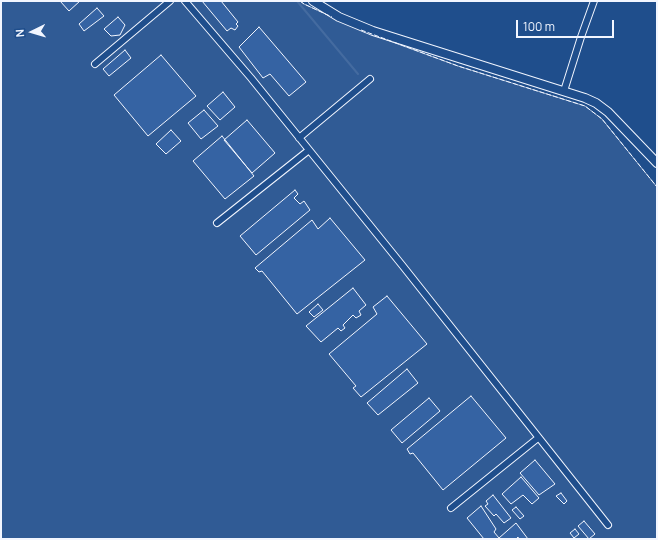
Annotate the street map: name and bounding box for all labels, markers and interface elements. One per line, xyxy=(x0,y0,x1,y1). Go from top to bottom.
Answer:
north arrow xyxy=(12,12,52,52)
scale bar xyxy=(518,12,616,38)
text: 100 m xyxy=(523,18,555,35)
text: N xyxy=(12,28,27,38)

